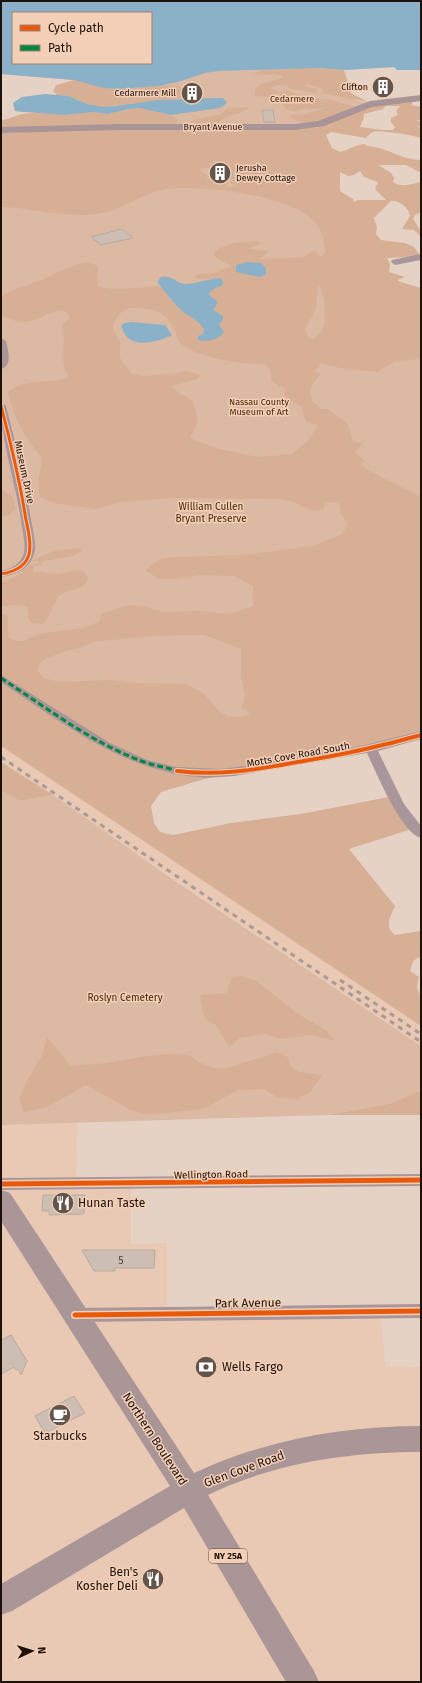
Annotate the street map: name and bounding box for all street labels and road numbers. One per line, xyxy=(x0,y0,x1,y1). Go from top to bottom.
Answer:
street label: Bryant Avenue xyxy=(184,122,243,132)
street label: Museum Drive xyxy=(11,440,37,505)
street label: Motts Cove Road South xyxy=(246,740,351,770)
street label: Wellington Road xyxy=(174,1168,248,1182)
street label: Park Avenue xyxy=(215,1295,281,1311)
street label: Northern Boulevard xyxy=(120,1390,190,1488)
street label: Glen Cove Road xyxy=(202,1448,286,1490)
road number: NY 25A xyxy=(209,1549,247,1563)

